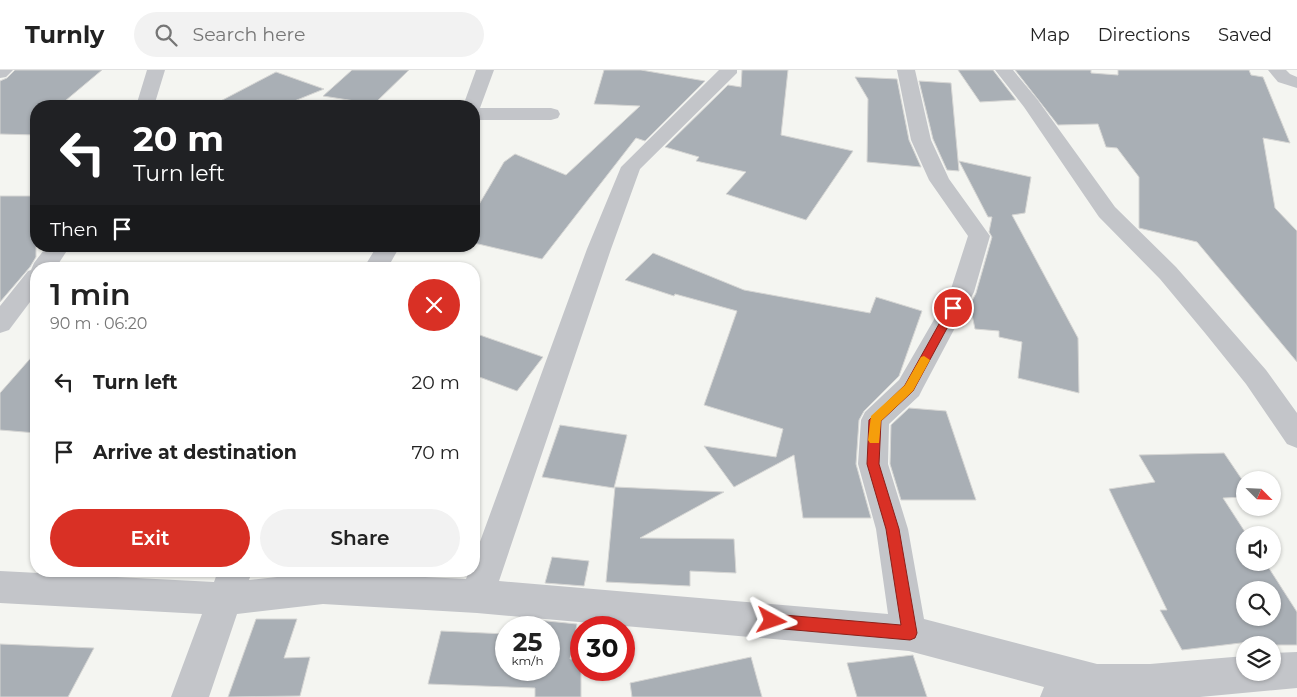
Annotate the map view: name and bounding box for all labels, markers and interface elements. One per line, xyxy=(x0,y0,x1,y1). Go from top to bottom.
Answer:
search box xyxy=(134,12,484,57)
text: Turnly xyxy=(25,20,104,49)
icon: search xyxy=(152,21,180,49)
text: Search here xyxy=(192,23,305,46)
text: Map xyxy=(1030,24,1070,46)
text: Directions xyxy=(1098,24,1190,46)
text: Saved xyxy=(1218,24,1272,46)
text: 20 m xyxy=(133,117,224,160)
icon: left xyxy=(50,120,115,185)
text: Turn left xyxy=(133,160,225,187)
icon: arrive xyxy=(108,215,136,243)
text: Then xyxy=(50,218,98,241)
text: 1 min xyxy=(50,276,131,313)
button: close xyxy=(408,279,460,331)
pin xyxy=(932,287,974,329)
icon: arrive xyxy=(939,294,967,322)
text: 90 m · 06:20 xyxy=(50,314,147,333)
icon: left xyxy=(50,368,78,396)
text: Turn left xyxy=(93,371,178,394)
text: 20 m xyxy=(412,371,460,394)
icon: arrive xyxy=(50,438,78,466)
text: Arrive at destination xyxy=(93,441,297,464)
text: 70 m xyxy=(411,441,460,464)
north arrow xyxy=(1236,471,1281,516)
map controls xyxy=(1236,471,1281,681)
button: Exit xyxy=(50,509,250,567)
button: Share xyxy=(260,509,460,567)
button: sound xyxy=(1236,526,1281,571)
button: search xyxy=(1236,581,1281,626)
position arrow xyxy=(745,594,797,646)
speed limit sign: 30 xyxy=(570,616,635,681)
text: 25 xyxy=(513,627,542,657)
button: layers xyxy=(1236,636,1281,681)
text: km/h xyxy=(511,653,544,668)

